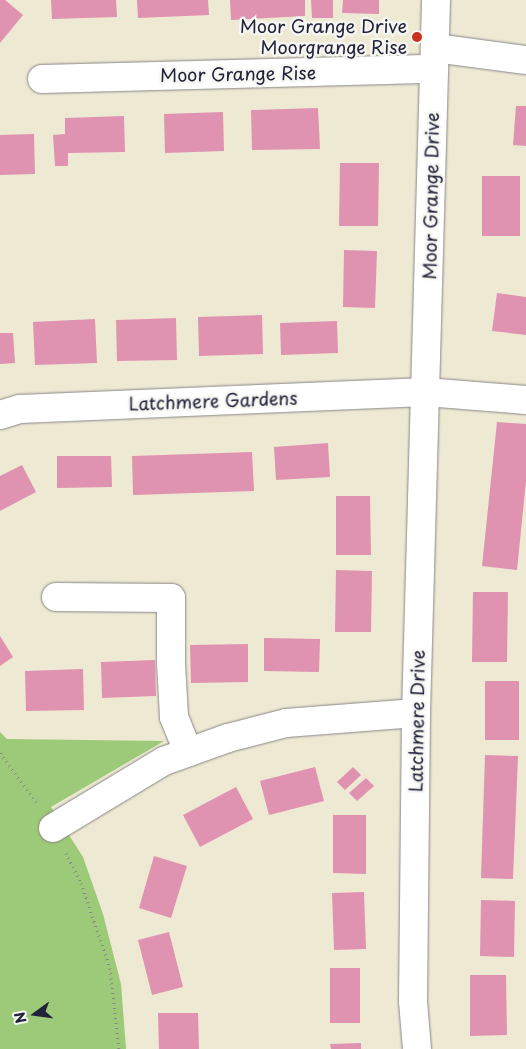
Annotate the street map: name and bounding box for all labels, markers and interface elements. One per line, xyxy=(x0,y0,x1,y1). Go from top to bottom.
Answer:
place label: Moor Grange Drive Moorgrange Rise xyxy=(239,16,407,58)
marker: Moor Grange Drive Moorgrange Rise xyxy=(411,31,423,43)
street label: Moor Grange Rise xyxy=(160,62,316,86)
street label: Moor Grange Drive xyxy=(419,112,443,280)
street label: Latchmere Gardens xyxy=(128,387,298,415)
street label: Latchmere Drive xyxy=(405,649,429,793)
north arrow xyxy=(10,989,60,1039)
text: N xyxy=(8,1010,31,1026)

